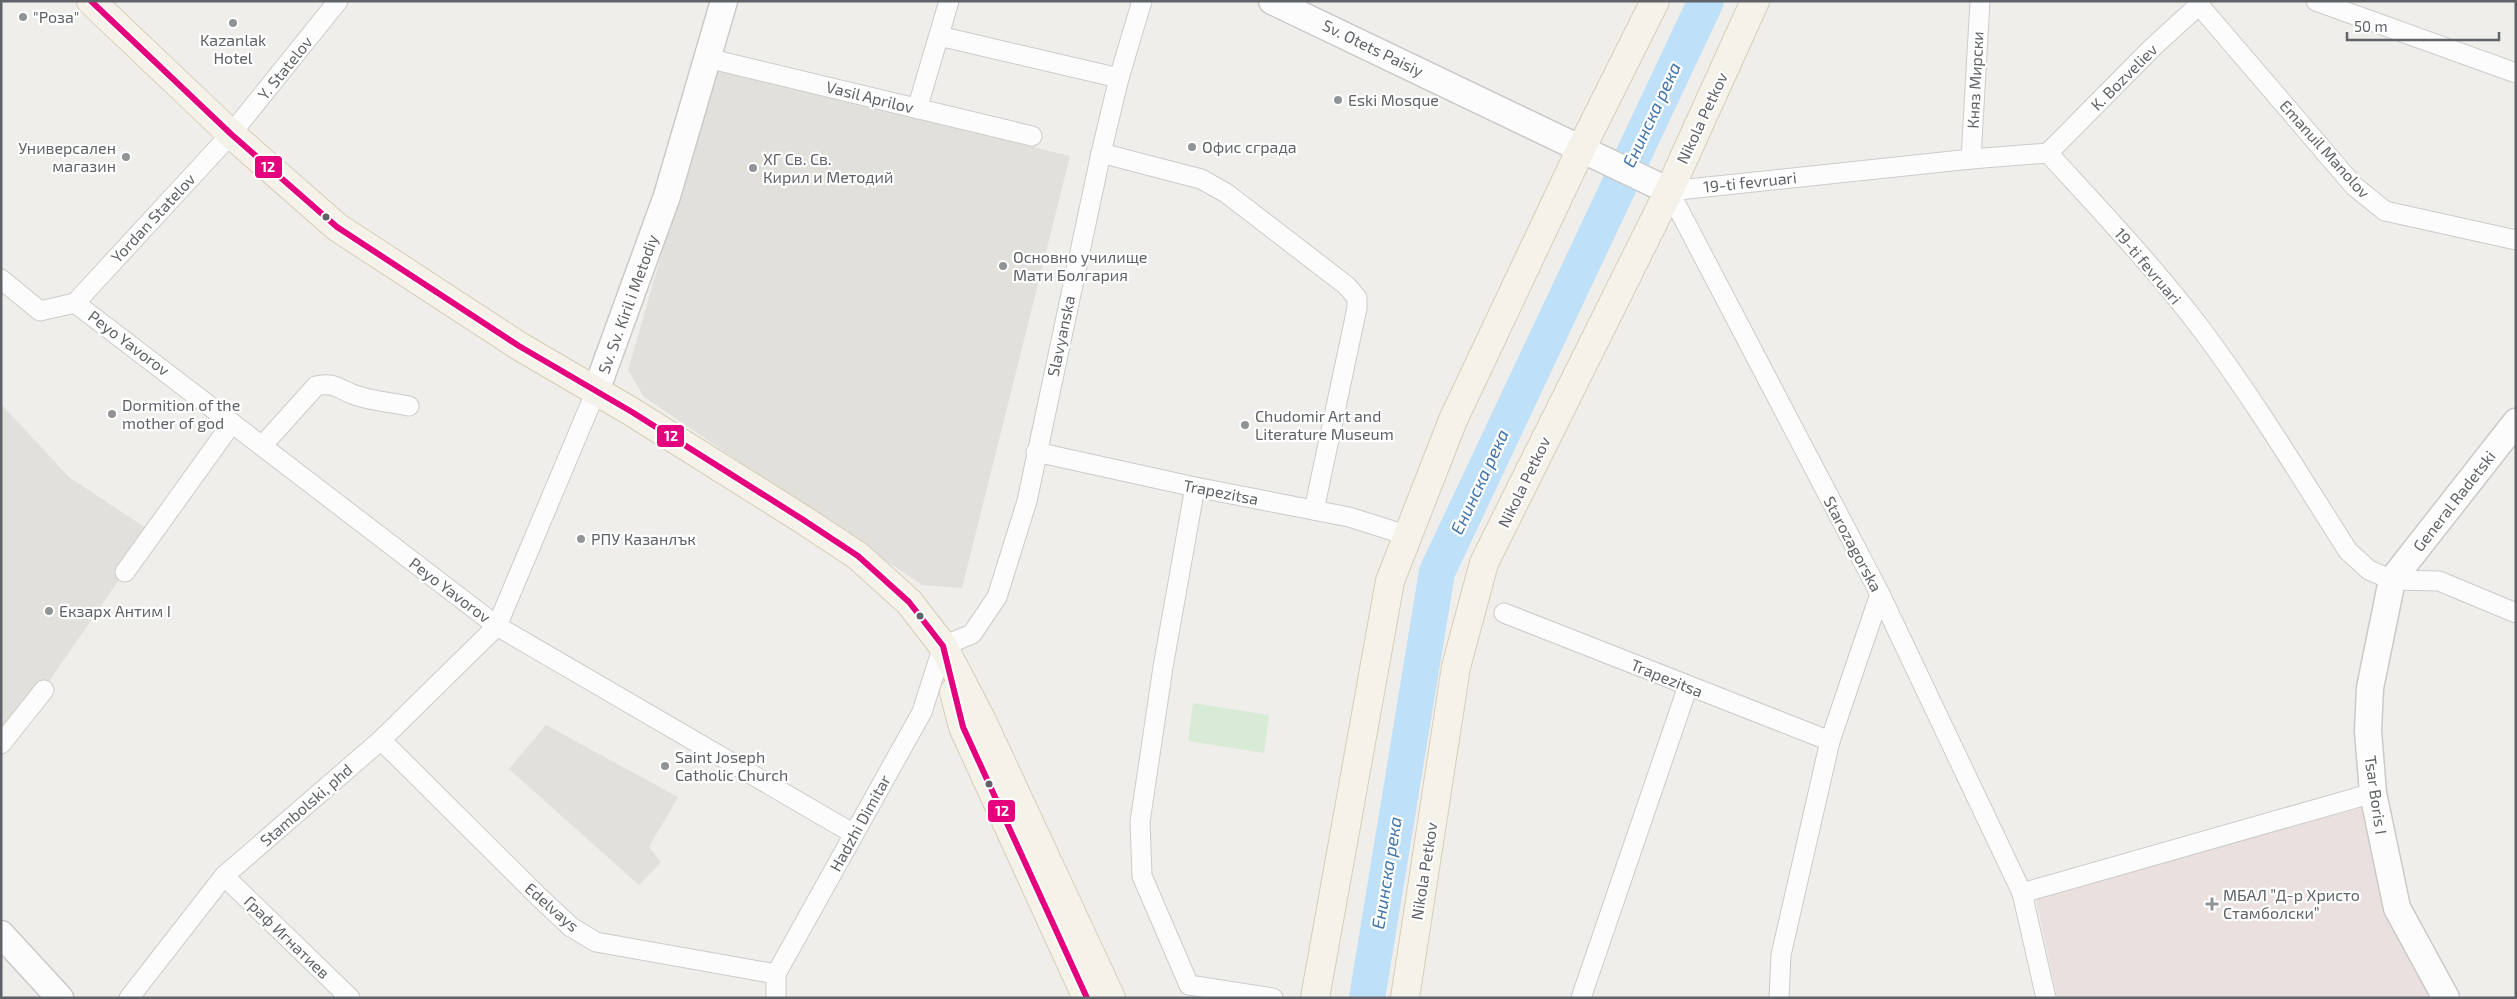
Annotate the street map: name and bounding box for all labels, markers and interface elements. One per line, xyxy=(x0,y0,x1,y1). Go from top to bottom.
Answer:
place label: "Роза" xyxy=(33,7,79,26)
scale bar xyxy=(2347,10,2500,42)
marker: "Роза" xyxy=(17,11,29,23)
street label: Sv. Otets Paisiy xyxy=(1320,15,1427,80)
marker: Kazanlak Hotel xyxy=(227,17,239,29)
text: 50 m xyxy=(2354,17,2388,35)
place label: Kazanlak Hotel xyxy=(200,30,266,67)
street label: Княз Мирски xyxy=(1962,31,1987,129)
street label: Y. Statelov xyxy=(253,32,316,103)
street label: K. Bozveliev xyxy=(2086,39,2161,114)
water label: Енинска река xyxy=(1617,58,1685,171)
street label: Nikola Petkov xyxy=(1672,69,1731,167)
street label: Vasil Aprilov xyxy=(824,76,916,117)
place label: Eski Mosque xyxy=(1348,90,1439,109)
marker: Eski Mosque xyxy=(1332,94,1344,106)
street label: Emanuil Manolov xyxy=(2276,96,2375,202)
place label: Офис сграда xyxy=(1202,137,1297,156)
place label: Универсален магазин xyxy=(18,138,116,175)
marker: Офис сграда xyxy=(1186,141,1198,153)
place label: ХГ Св. Св. Кирил и Методий xyxy=(763,149,893,186)
marker: Универсален магазин xyxy=(120,151,132,163)
line badge: 12 xyxy=(254,155,283,179)
text: 12 xyxy=(261,158,275,175)
marker: ХГ Св. Св. Кирил и Методий xyxy=(747,162,759,174)
street label: 19-ti fevruari xyxy=(1702,167,1798,196)
street label: Yordan Statelov xyxy=(107,169,199,266)
unlabelled marker xyxy=(321,212,331,222)
street label: 19-ti fevruari xyxy=(2111,224,2186,308)
street label: Sv. Sv. Kiril i Metodiy xyxy=(593,231,662,376)
place label: Основно училище Мати Болгария xyxy=(1013,247,1148,284)
marker: Основно училище Мати Болгария xyxy=(997,260,1009,272)
street label: Slavyanska xyxy=(1043,294,1078,378)
street label: Peyo Yavorov xyxy=(85,306,174,380)
place label: Dormition of the mother of god xyxy=(122,395,240,432)
place label: Chudomir Art and Literature Museum xyxy=(1255,406,1394,443)
marker: Dormition of the mother of god xyxy=(106,408,118,420)
marker: Chudomir Art and Literature Museum xyxy=(1239,419,1251,431)
line badge: 12 xyxy=(656,424,685,448)
water label: Енинска река xyxy=(1445,425,1513,538)
text: 12 xyxy=(664,427,678,444)
street label: Nikola Petkov xyxy=(1493,433,1554,530)
street label: General Radetski xyxy=(2408,447,2499,555)
street label: Trapezitsa xyxy=(1182,475,1260,508)
street label: Starozagorska xyxy=(1820,493,1887,595)
place label: РПУ Казанлък xyxy=(591,529,696,548)
marker: РПУ Казанлък xyxy=(575,533,587,545)
street label: Peyo Yavorov xyxy=(406,553,495,627)
place label: Екзарх Антим I xyxy=(59,601,171,620)
marker: Екзарх Антим I xyxy=(43,605,55,617)
unlabelled marker xyxy=(915,611,925,621)
street label: Trapezitsa xyxy=(1628,654,1706,701)
place label: Saint Joseph Catholic Church xyxy=(675,747,788,784)
street label: Tsar Boris I xyxy=(2362,754,2391,836)
street label: Stambolski, phd xyxy=(256,759,356,850)
marker: Saint Joseph Catholic Church xyxy=(659,760,671,772)
street label: Hadzhi Dimitar xyxy=(825,771,894,874)
unlabelled marker xyxy=(984,779,994,789)
line badge: 12 xyxy=(987,799,1016,823)
text: 12 xyxy=(995,802,1009,819)
water label: Енинска река xyxy=(1366,815,1406,931)
street label: Nikola Petkov xyxy=(1406,820,1441,921)
street label: Edelvays xyxy=(522,878,583,935)
place label: МБАЛ ”Д-р Христо Стамболски” xyxy=(2223,885,2360,922)
street label: Граф Игнатиев xyxy=(241,891,334,982)
marker: МБАЛ ”Д-р Христо Стамболски” xyxy=(2205,897,2219,911)

